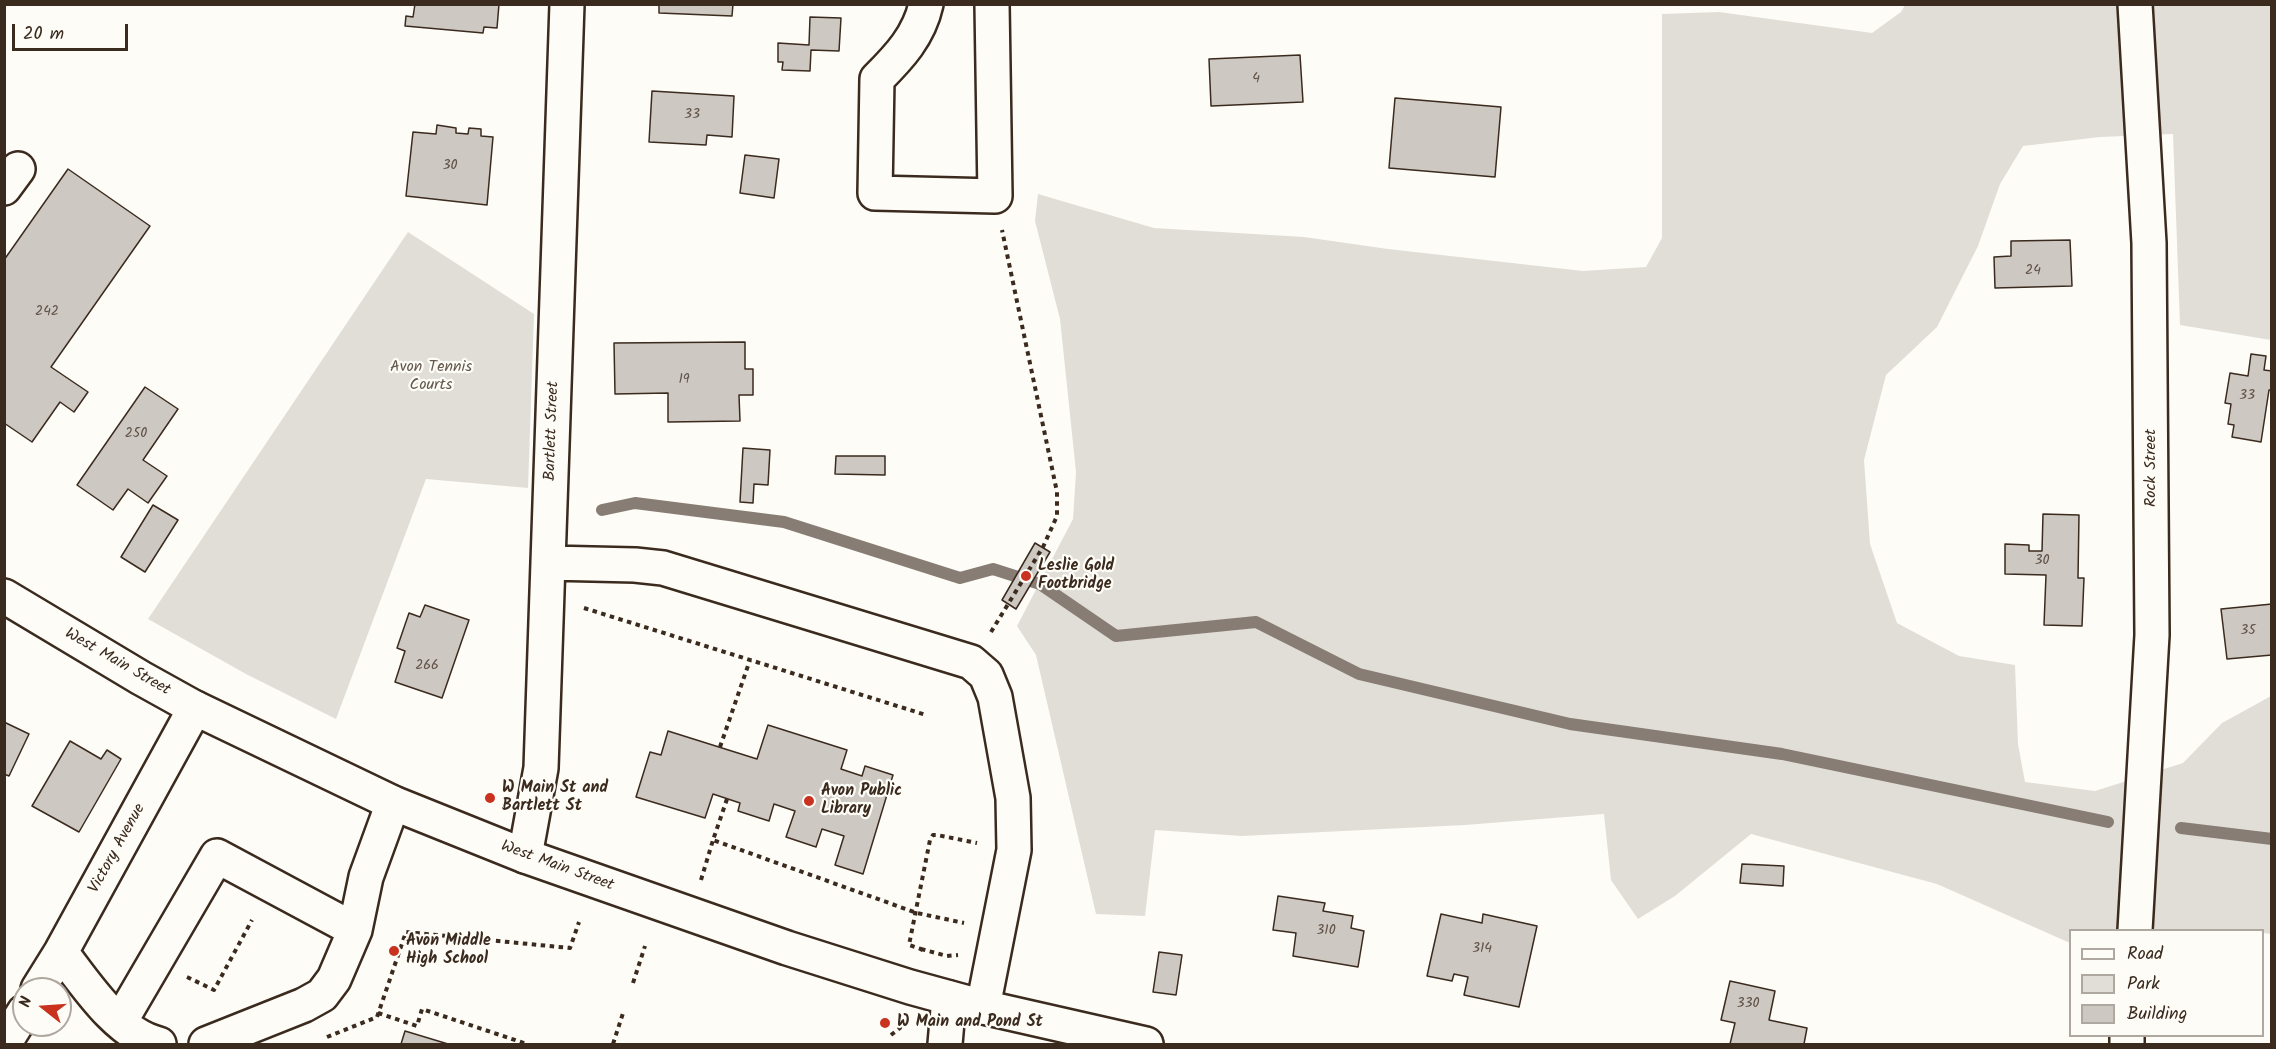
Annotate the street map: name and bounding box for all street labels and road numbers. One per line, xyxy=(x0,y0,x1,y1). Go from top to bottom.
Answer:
street label: Bartlett Street xyxy=(542,381,564,481)
street label: Rock Street xyxy=(2142,429,2162,507)
street label: West Main Street xyxy=(61,625,173,701)
street label: Victory Avenue xyxy=(86,801,150,897)
street label: West Main Street xyxy=(498,838,616,896)

